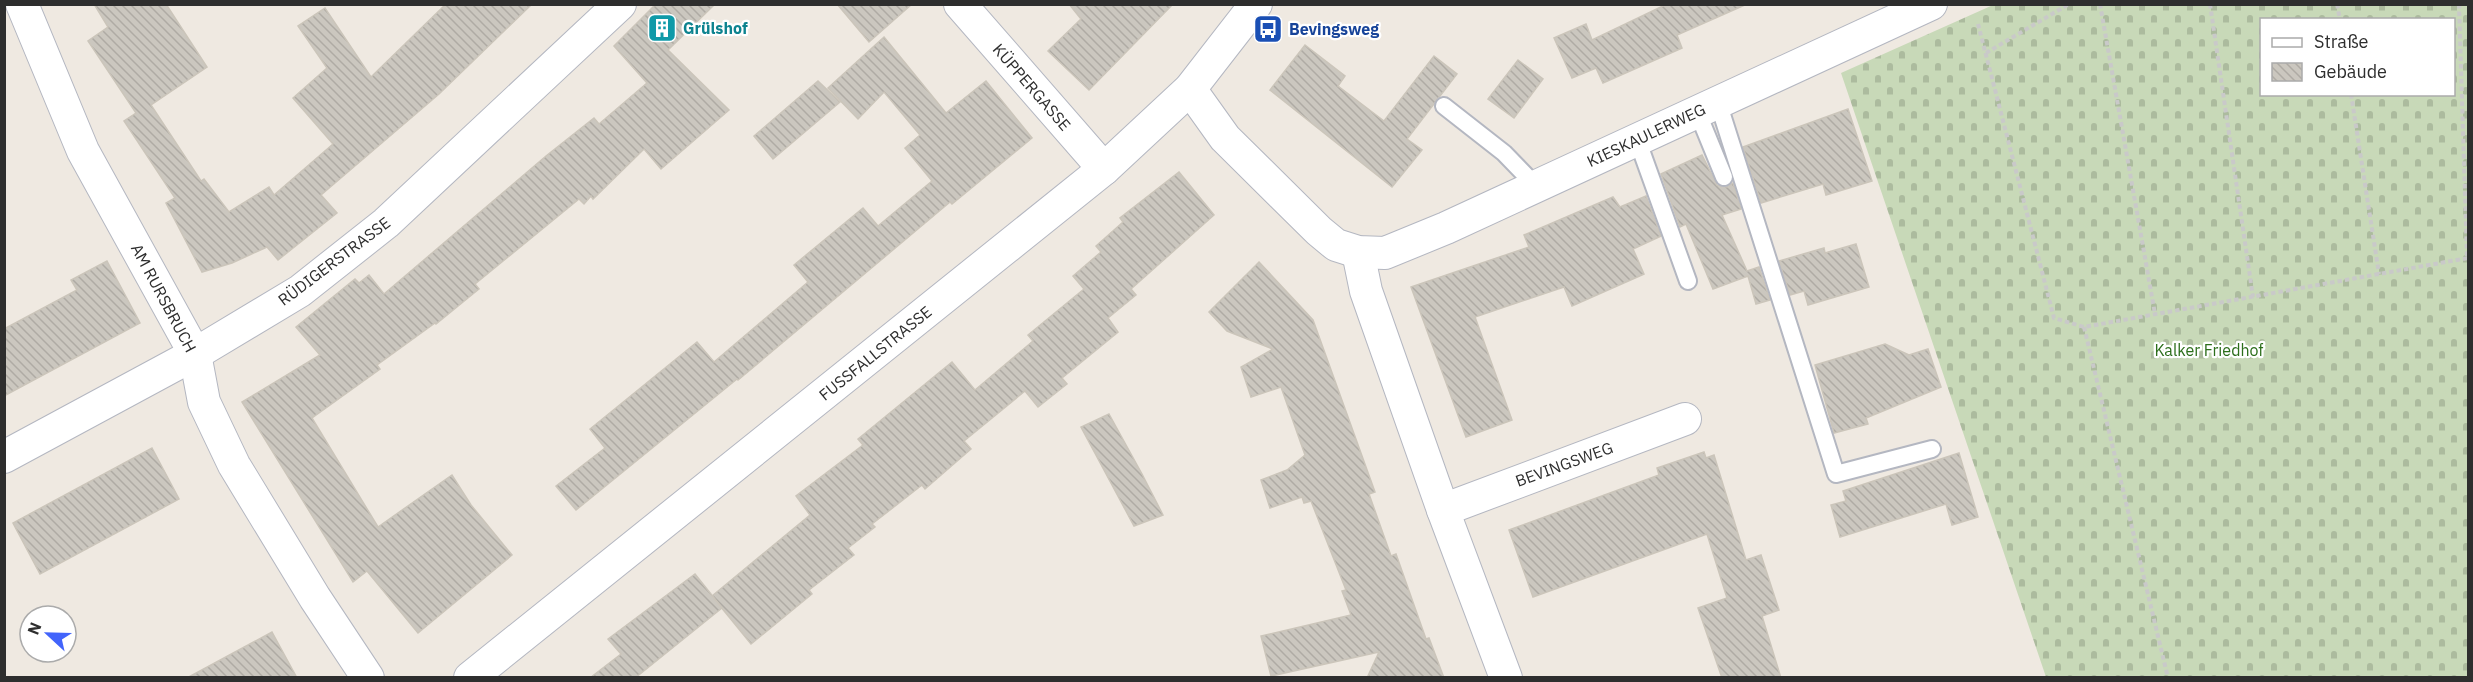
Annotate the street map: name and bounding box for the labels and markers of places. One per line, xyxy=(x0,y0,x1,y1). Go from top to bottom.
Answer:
building icon: Grülshof xyxy=(646,12,678,44)
bus stop icon: Bevingsweg xyxy=(1252,13,1284,45)
place label: Grülshof xyxy=(683,18,748,38)
place label: Bevingsweg xyxy=(1289,19,1379,39)

